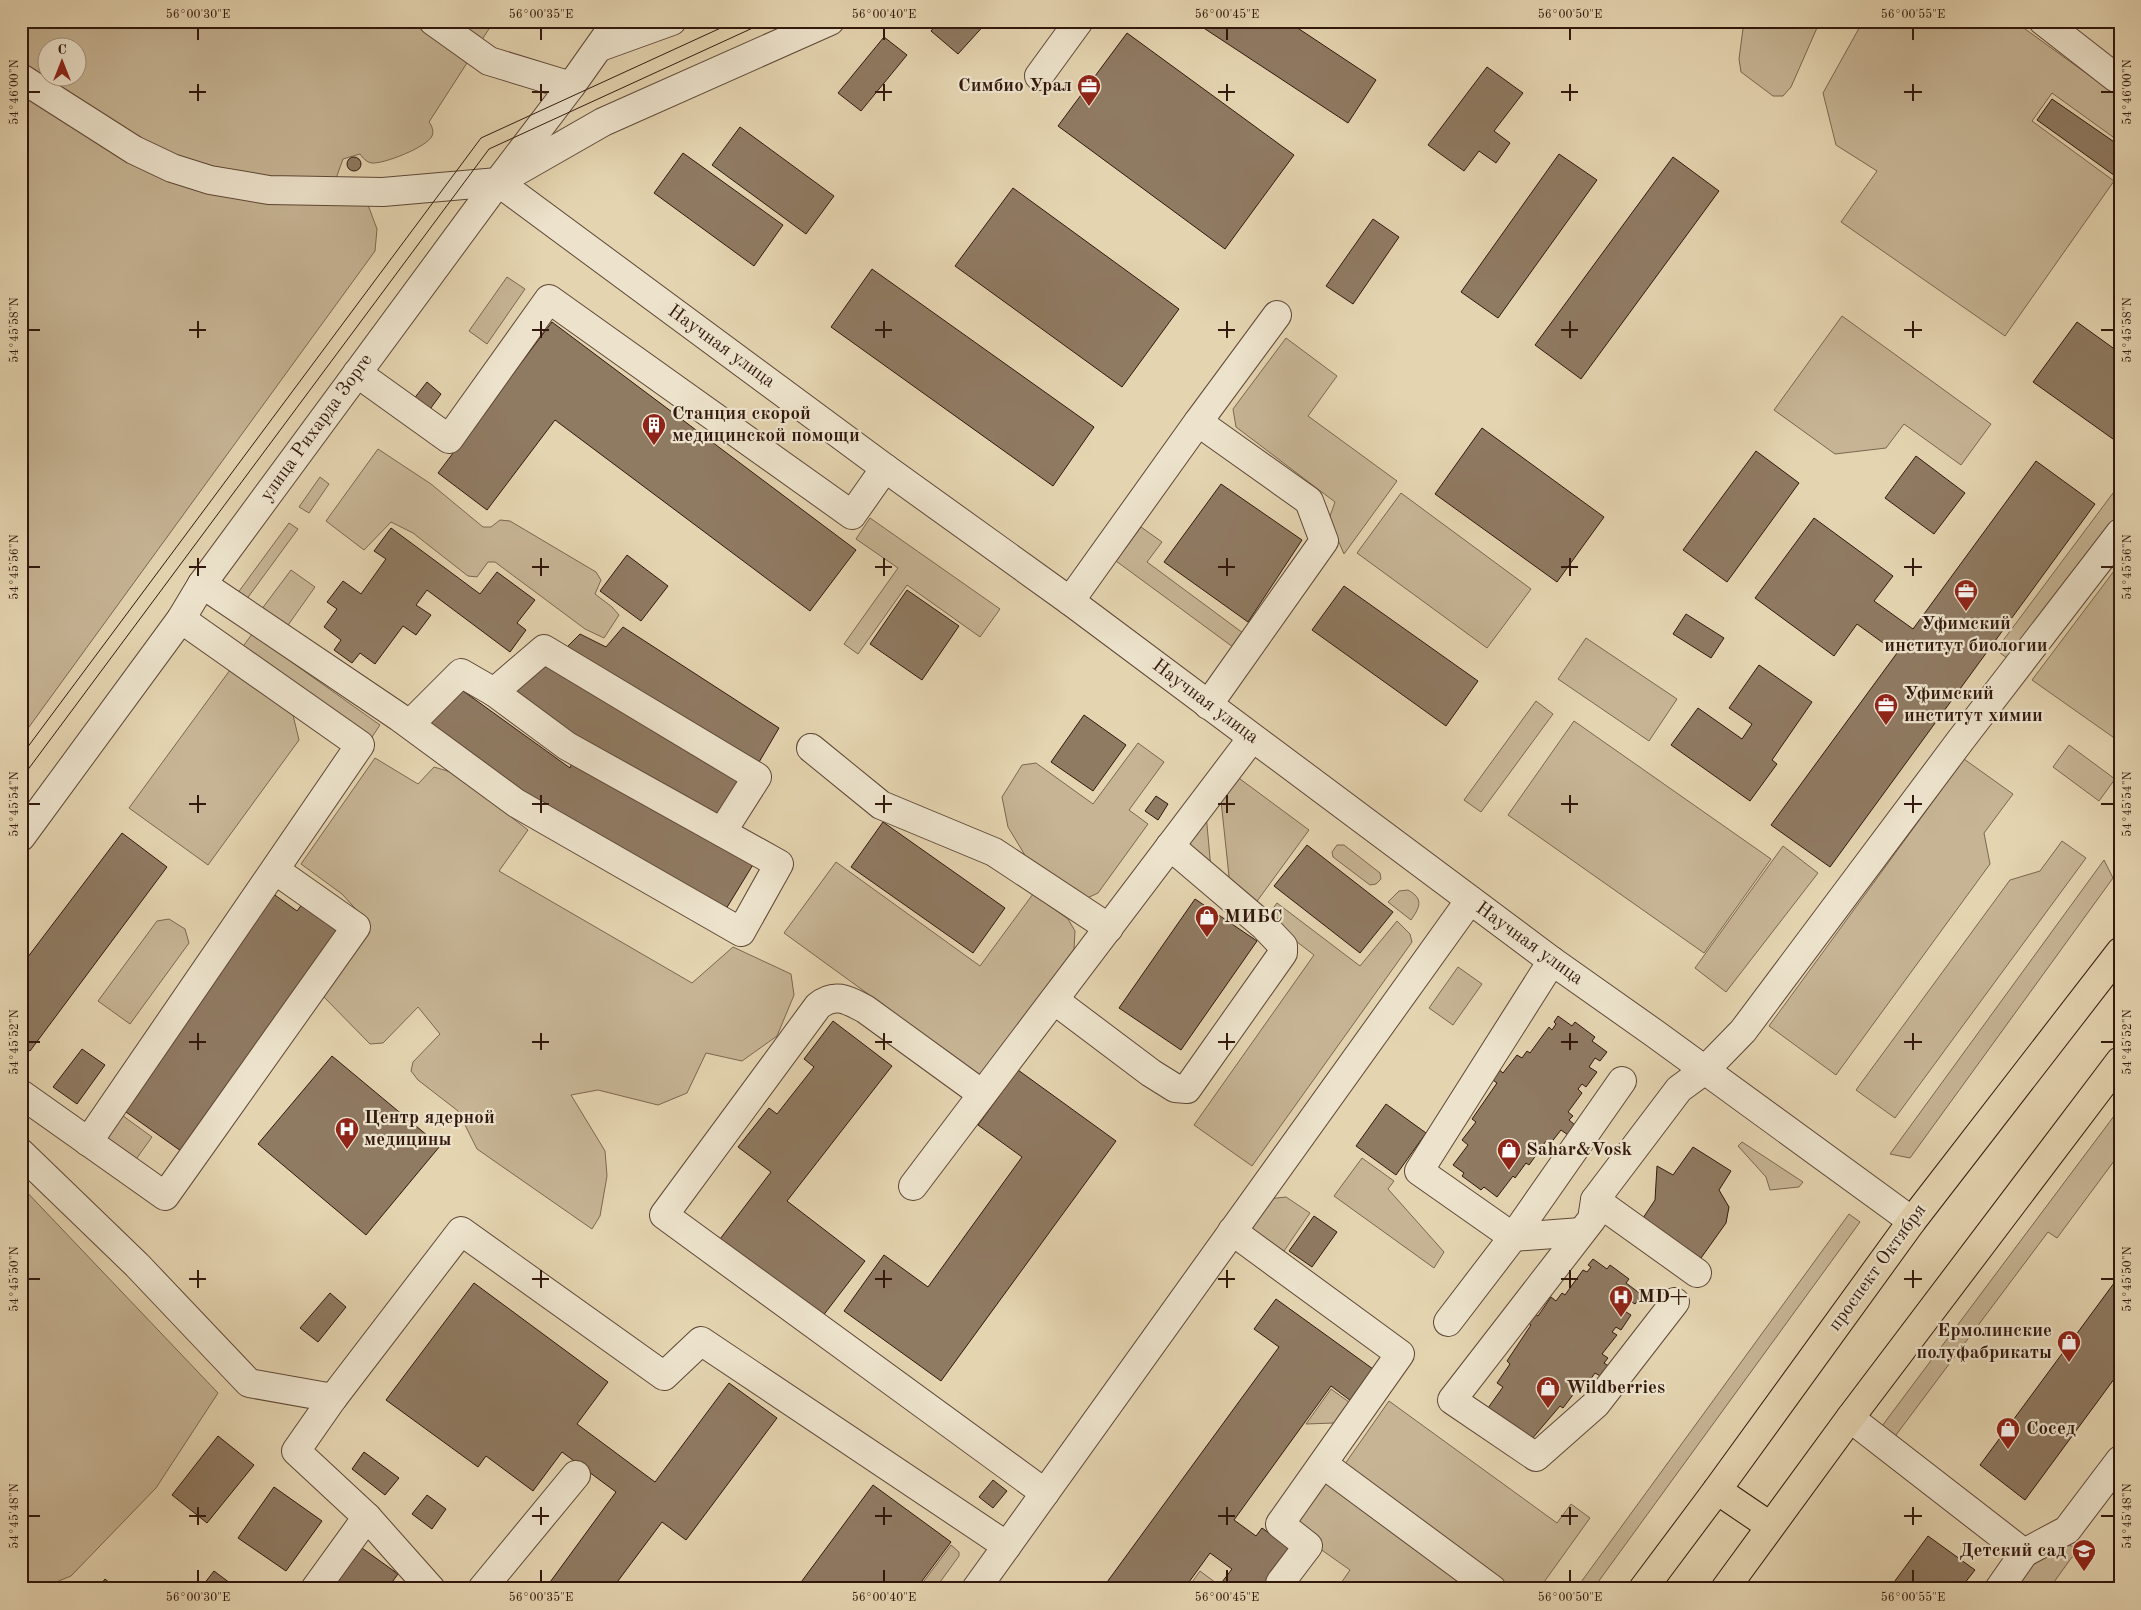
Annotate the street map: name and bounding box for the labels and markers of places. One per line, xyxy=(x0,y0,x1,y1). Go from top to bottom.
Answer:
office icon: Симбио Урал xyxy=(1076,73,1102,107)
place label: Симбио Урал xyxy=(958,77,1072,96)
place label: Станция скорой медицинской помощи xyxy=(672,405,860,446)
building icon: Станция скорой медицинской помощи xyxy=(641,412,667,446)
office icon: Уфимский институт биологии xyxy=(1953,578,1979,612)
place label: Уфимский институт биологии xyxy=(1884,615,2048,656)
place label: Уфимский институт химии xyxy=(1904,685,2043,726)
office icon: Уфимский институт химии xyxy=(1873,692,1899,726)
shop icon: МИБС xyxy=(1194,904,1220,938)
place label: МИБС xyxy=(1224,908,1283,927)
place label: Центр ядерной медицины xyxy=(364,1109,495,1150)
hospital icon: Центр ядерной медицины xyxy=(334,1116,360,1150)
shop icon: Sahar&Vosk xyxy=(1496,1137,1522,1171)
place label: Sahar&Vosk xyxy=(1526,1141,1632,1160)
hospital icon: MD+ xyxy=(1608,1284,1634,1318)
place label: MD+ xyxy=(1638,1288,1688,1307)
place label: Ермолинские полуфабрикаты xyxy=(1916,1322,2052,1363)
shop icon: Ермолинские полуфабрикаты xyxy=(2056,1329,2082,1363)
shop icon: Wildberries xyxy=(1535,1375,1561,1409)
place label: Wildberries xyxy=(1566,1379,1665,1398)
shop icon: Сосед xyxy=(1995,1416,2021,1450)
place label: Сосед xyxy=(2026,1420,2076,1439)
school or university icon: Детский сад xyxy=(2071,1538,2097,1572)
place label: Детский сад xyxy=(1959,1542,2066,1561)

